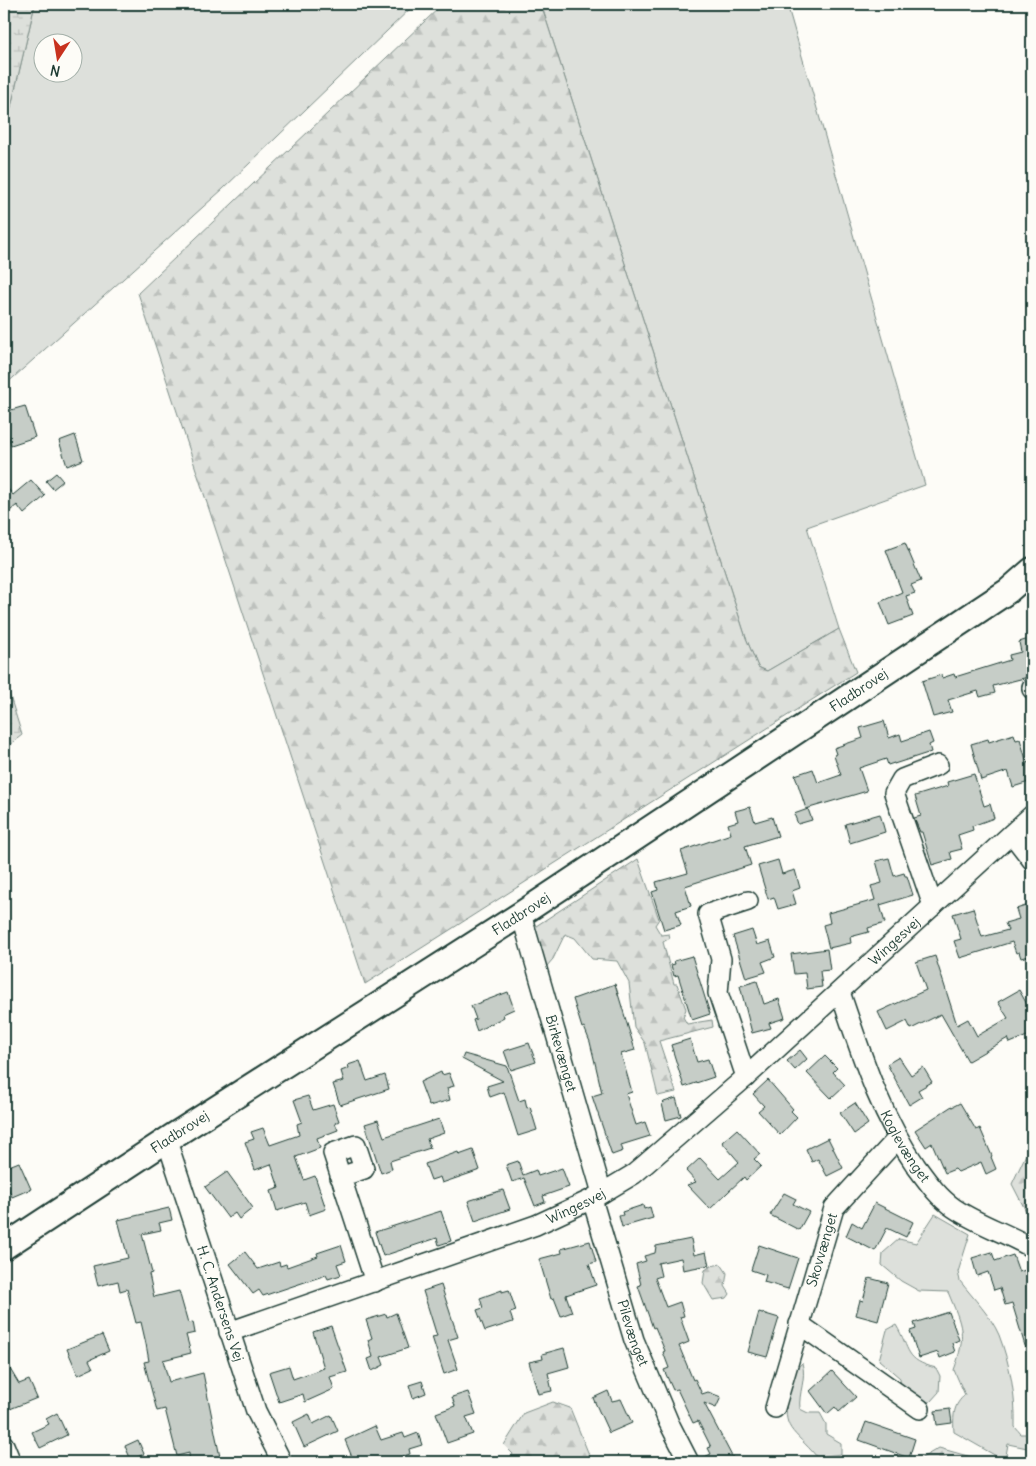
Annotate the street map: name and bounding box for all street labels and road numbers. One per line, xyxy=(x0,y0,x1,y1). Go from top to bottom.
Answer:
street label: Fladbrovej xyxy=(826,664,891,716)
street label: Fladbrovej xyxy=(488,888,553,939)
street label: Wingesvej xyxy=(865,913,924,969)
street label: Birkevænget xyxy=(542,1013,581,1094)
street label: Fladbrovej xyxy=(147,1106,212,1157)
street label: Koglevænget xyxy=(876,1107,934,1186)
street label: Wingesvej xyxy=(543,1184,608,1228)
street label: Skovvænget xyxy=(802,1210,841,1289)
street label: H. C. Andersens Vej xyxy=(193,1243,248,1364)
street label: Pilevænget xyxy=(613,1298,653,1369)

